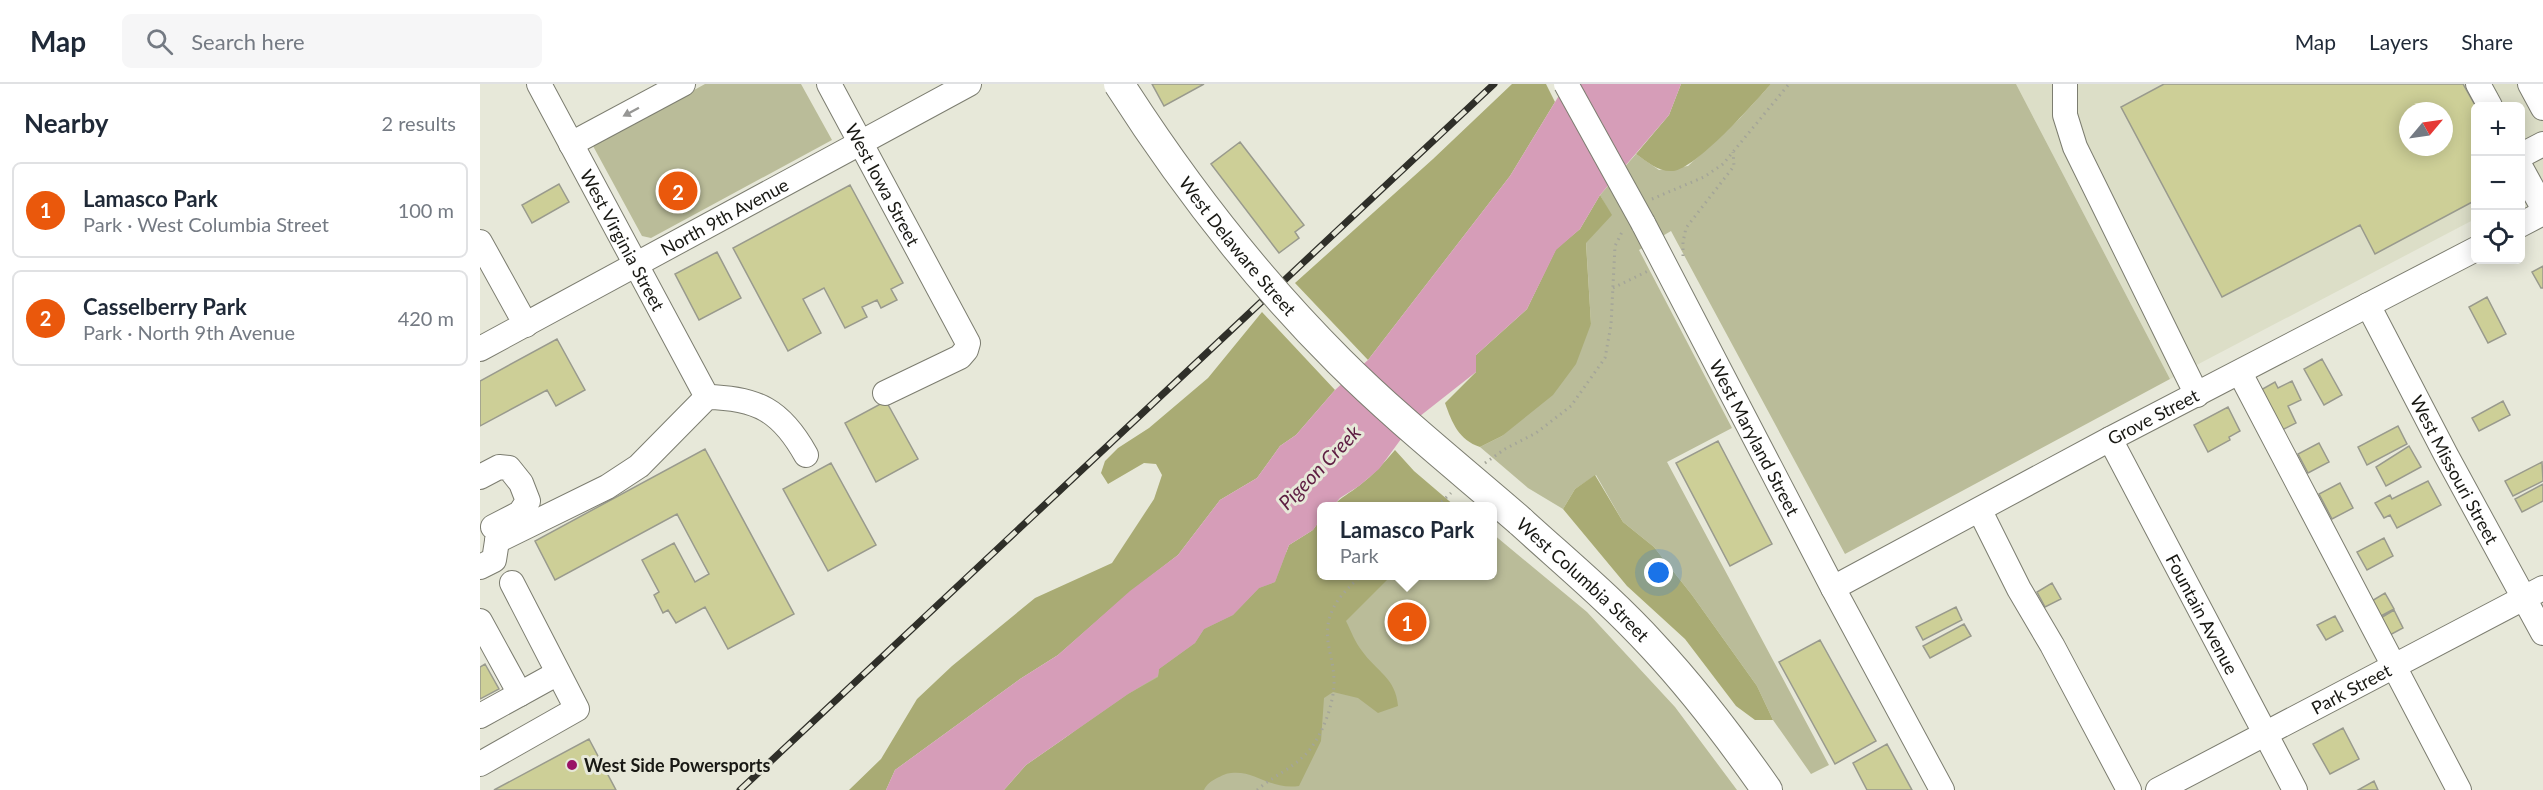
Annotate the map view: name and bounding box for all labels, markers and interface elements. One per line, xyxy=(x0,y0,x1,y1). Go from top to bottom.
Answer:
search box xyxy=(122,14,542,68)
text: Map xyxy=(30,24,86,58)
icon: search xyxy=(143,25,176,58)
text: Search here xyxy=(191,28,305,55)
text: Map xyxy=(2295,29,2336,54)
text: Layers xyxy=(2369,29,2428,54)
text: Share xyxy=(2461,29,2513,54)
north arrow xyxy=(2399,102,2453,156)
map controls xyxy=(2471,102,2525,264)
button: + xyxy=(2471,102,2525,156)
text: Nearby xyxy=(24,107,109,139)
one-way arrow xyxy=(623,107,640,117)
text: 2 results xyxy=(381,111,456,135)
street label: West Iowa Street xyxy=(841,119,925,250)
button: − xyxy=(2471,156,2525,210)
street label: West Virginia Street xyxy=(576,165,670,315)
pin: 2 xyxy=(658,168,698,214)
street label: West Delaware Street xyxy=(1175,172,1301,320)
street label: North 9th Avenue xyxy=(657,173,792,260)
text: Lamasco Park xyxy=(83,185,218,212)
text: 1 xyxy=(40,198,51,222)
text: 100 m xyxy=(398,198,454,222)
button: locate xyxy=(2471,210,2525,264)
text: Park · West Columbia Street xyxy=(83,212,329,236)
text: Casselberry Park xyxy=(83,293,247,320)
text: 2 xyxy=(40,306,51,330)
text: 420 m xyxy=(398,306,454,330)
text: Park · North 9th Avenue xyxy=(83,320,295,344)
street label: West Maryland Street xyxy=(1705,356,1805,520)
street label: Grove Street xyxy=(2104,384,2203,449)
street label: West Missouri Street xyxy=(2406,391,2504,548)
water label: Pigeon Creek xyxy=(1273,420,1365,514)
popup xyxy=(1317,502,1497,580)
street label: West Columbia Street xyxy=(1512,513,1654,646)
text: Lamasco Park xyxy=(1340,516,1474,543)
text: Park xyxy=(1340,543,1379,567)
street label: Fountain Avenue xyxy=(2162,550,2243,678)
your location xyxy=(1644,558,1673,587)
pin: 1 xyxy=(1388,600,1426,644)
street label: Park Street xyxy=(2307,658,2395,719)
place label: West Side Powersports xyxy=(584,754,770,776)
marker: West Side Powersports xyxy=(565,758,579,772)

